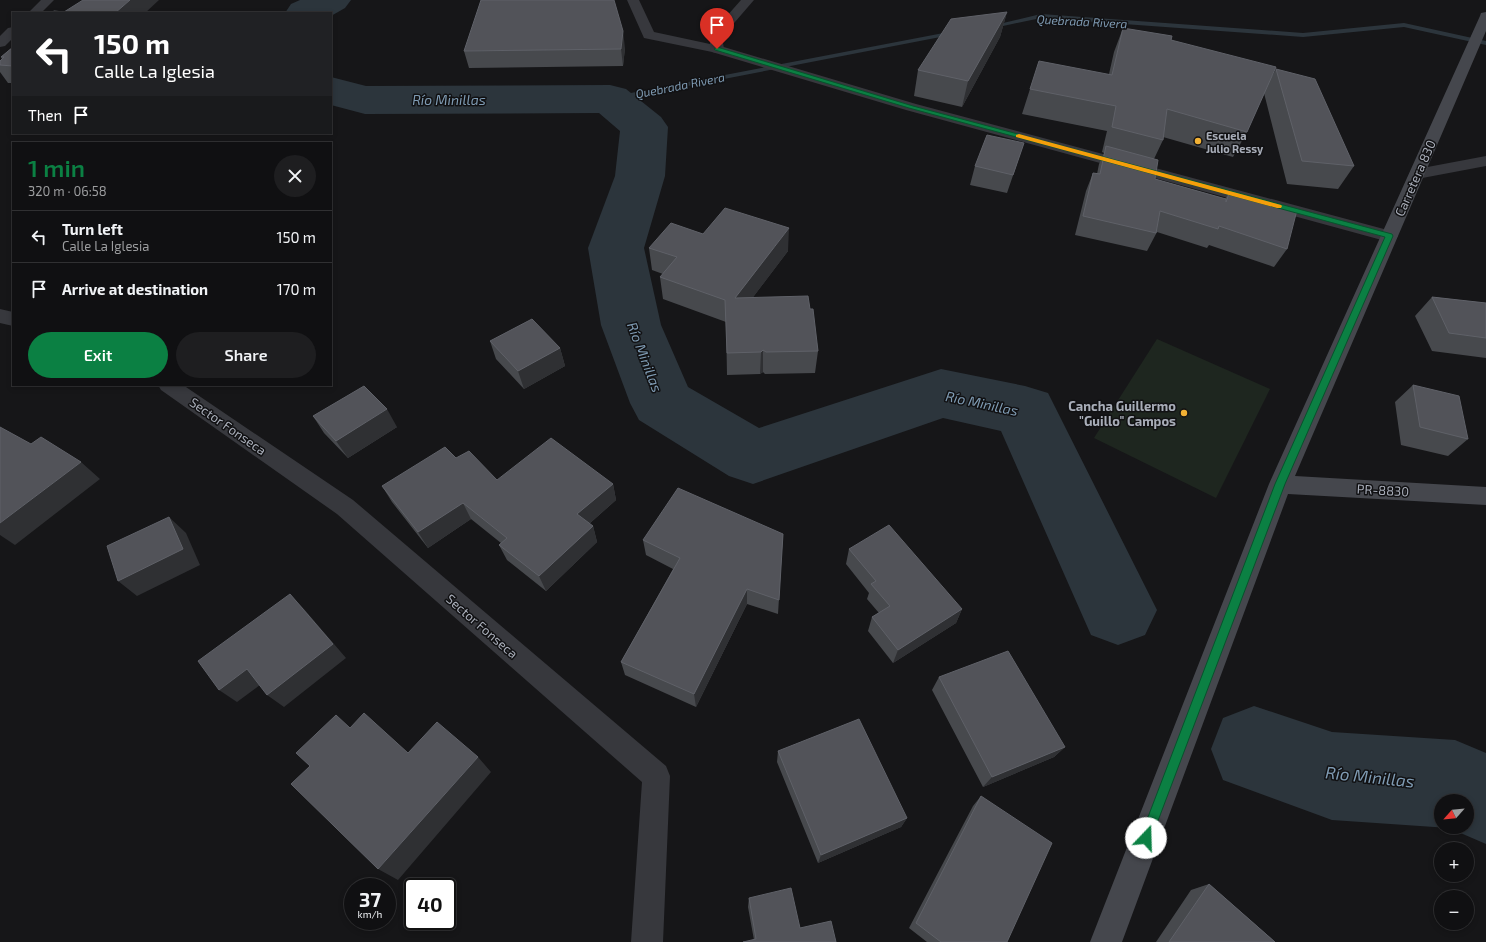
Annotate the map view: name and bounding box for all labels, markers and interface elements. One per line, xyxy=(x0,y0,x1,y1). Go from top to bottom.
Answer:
pin xyxy=(700,8,734,49)
water label: Quebrada Rivera xyxy=(1036,12,1128,31)
icon: arrive xyxy=(706,14,728,36)
text: 150 m xyxy=(94,26,170,60)
icon: left xyxy=(28,28,80,80)
text: Calle La Iglesia xyxy=(94,60,215,82)
water label: Quebrada Rivera xyxy=(634,69,726,102)
water label: Río Minillas xyxy=(412,91,486,108)
icon: arrive xyxy=(70,104,92,126)
text: Then xyxy=(28,106,62,124)
place label: Escuela Julio Ressy xyxy=(1206,129,1264,156)
marker: Escuela Julio Ressy xyxy=(1193,136,1203,146)
street label: Carretera 830 xyxy=(1391,137,1439,219)
text: 1 min xyxy=(28,153,85,182)
button: close xyxy=(274,155,316,197)
text: 320 m · 06:58 xyxy=(28,183,107,199)
text: Turn left xyxy=(62,220,123,238)
icon: left xyxy=(28,226,50,248)
text: 150 m xyxy=(276,228,316,246)
text: Calle La Iglesia xyxy=(62,238,149,254)
icon: arrive xyxy=(28,278,50,300)
text: Arrive at destination xyxy=(62,280,208,298)
text: 170 m xyxy=(277,280,316,298)
water label: Río Minillas xyxy=(624,320,666,394)
button: Exit xyxy=(28,332,168,378)
button: Share xyxy=(176,332,316,378)
water label: Río Minillas xyxy=(944,387,1020,419)
street label: Sector Fonseca xyxy=(187,394,269,458)
place label: Cancha Guillermo "Guillo" Campos xyxy=(1068,398,1176,429)
marker: Cancha Guillermo "Guillo" Campos xyxy=(1179,408,1189,418)
street label: PR-8830 xyxy=(1356,481,1410,499)
street label: Sector Fonseca xyxy=(443,591,521,661)
water label: Río Minillas xyxy=(1324,761,1416,791)
north arrow xyxy=(1434,794,1474,834)
map controls xyxy=(1434,794,1474,930)
position arrow xyxy=(1125,817,1167,859)
button: + xyxy=(1434,842,1474,882)
speed limit sign: 40 xyxy=(404,878,456,930)
text: 37 xyxy=(359,887,381,911)
button: − xyxy=(1434,890,1474,930)
text: km/h xyxy=(358,908,382,920)

